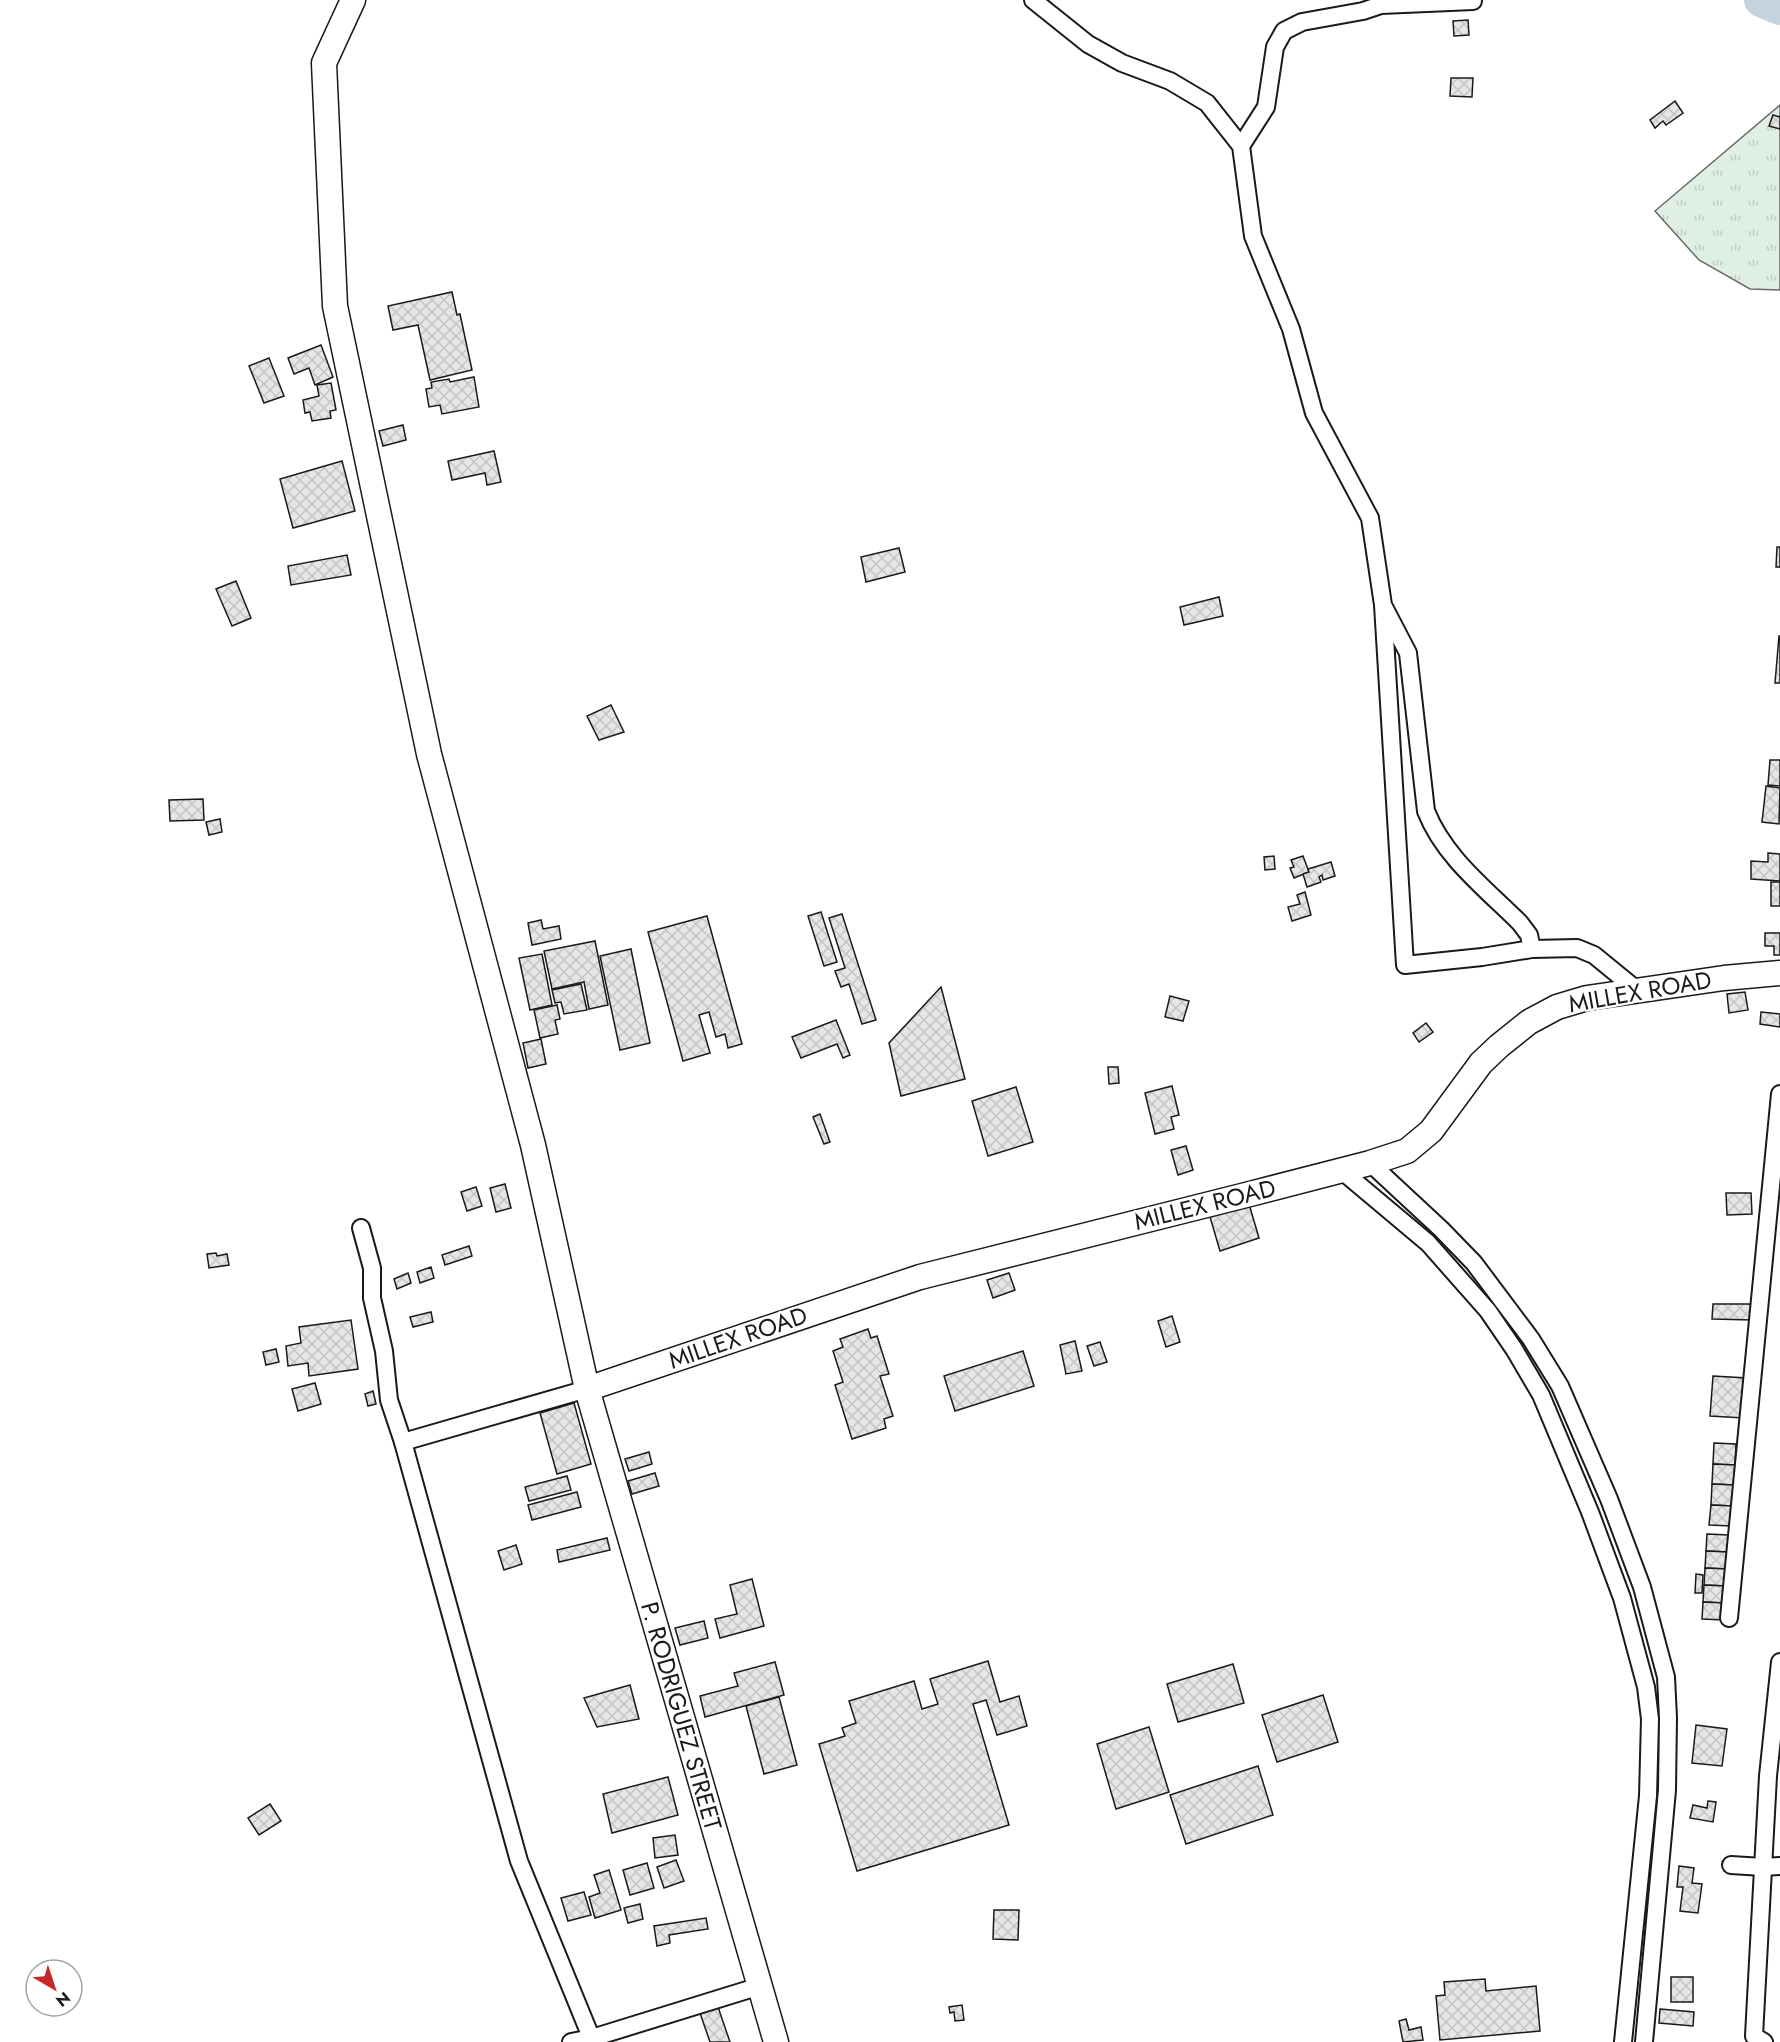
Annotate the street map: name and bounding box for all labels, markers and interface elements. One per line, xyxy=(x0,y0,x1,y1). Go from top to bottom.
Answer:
street label: MILLEX ROAD xyxy=(1566,962,1714,1021)
street label: MILLEX ROAD xyxy=(1131,1170,1279,1239)
street label: MILLEX ROAD xyxy=(664,1297,812,1378)
street label: P. RODRIGUEZ STREET xyxy=(632,1597,731,1834)
north arrow xyxy=(24,1958,84,2018)
text: N xyxy=(51,1986,75,2012)

